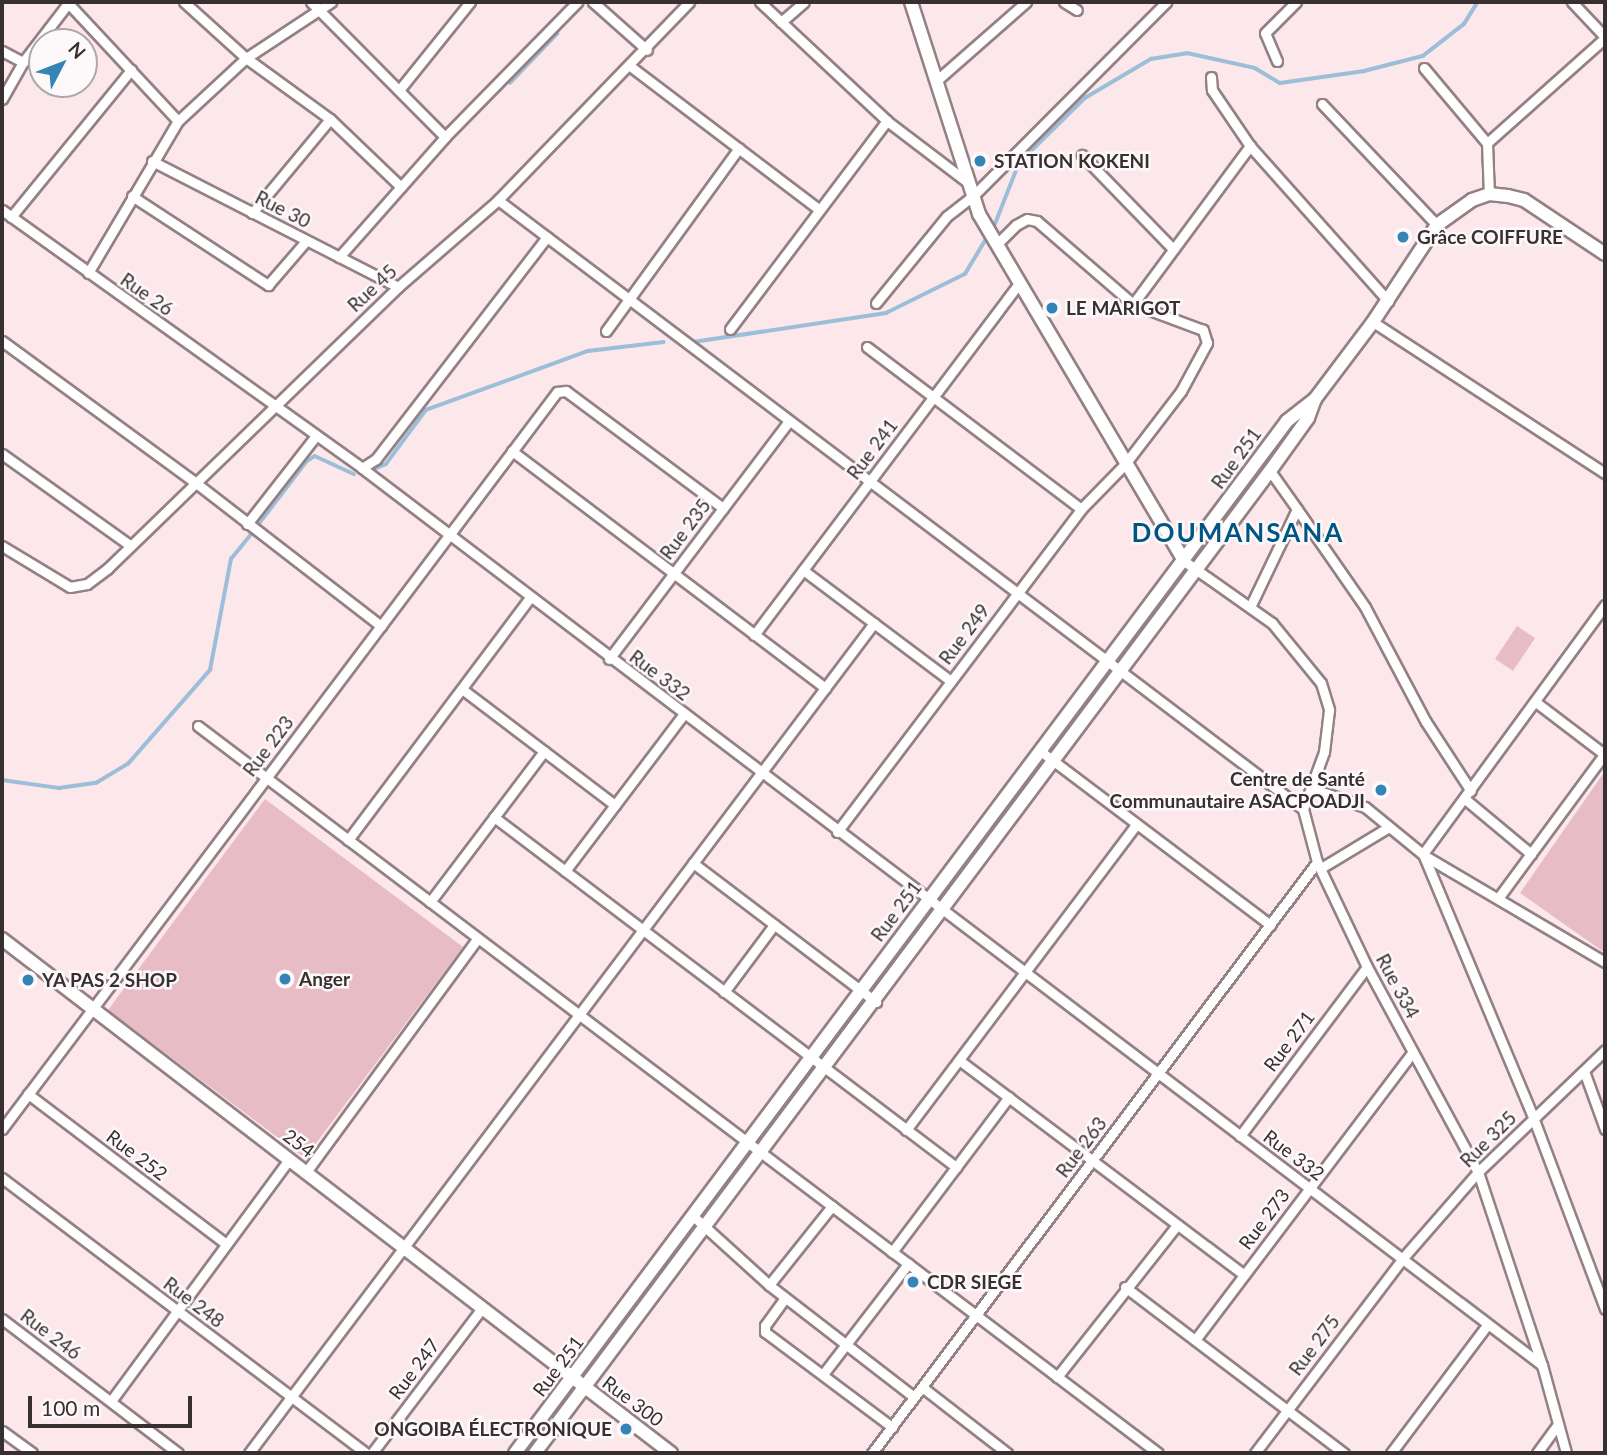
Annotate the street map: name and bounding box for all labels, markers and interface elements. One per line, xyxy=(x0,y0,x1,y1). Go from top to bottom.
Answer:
north arrow xyxy=(28,28,98,98)
text: N xyxy=(64,37,91,63)
place label: STATION KOKENI xyxy=(994,150,1150,172)
marker: STATION KOKENI xyxy=(972,153,988,169)
street label: Rue 30 xyxy=(252,185,314,233)
place label: Grâce COIFFURE xyxy=(1417,226,1563,248)
marker: Grâce COIFFURE xyxy=(1395,229,1411,245)
street label: Rue 45 xyxy=(343,260,401,316)
street label: Rue 26 xyxy=(116,268,178,320)
place label: LE MARIGOT xyxy=(1066,297,1180,319)
marker: LE MARIGOT xyxy=(1044,300,1060,316)
street label: Rue 241 xyxy=(842,414,902,484)
street label: Rue 251 xyxy=(1206,423,1266,493)
street label: Rue 235 xyxy=(655,494,715,564)
district label: DOUMANSANA xyxy=(1133,517,1343,549)
street label: Rue 249 xyxy=(934,599,994,669)
street label: Rue 332 xyxy=(625,645,695,705)
street label: Rue 223 xyxy=(238,711,298,781)
place label: Centre de Santé Communautaire ASACPOADJI xyxy=(1109,768,1365,812)
marker: Centre de Santé Communautaire ASACPOADJI xyxy=(1371,780,1391,800)
street label: Rue 251 xyxy=(866,876,926,946)
street label: Rue 334 xyxy=(1371,950,1425,1022)
place label: Anger xyxy=(299,968,350,990)
place label: YA PAS 2 SHOP xyxy=(42,969,178,991)
marker: Anger xyxy=(277,971,293,987)
marker: YA PAS 2 SHOP xyxy=(20,972,36,988)
street label: Rue 271 xyxy=(1259,1006,1319,1076)
street label: Rue 325 xyxy=(1455,1106,1521,1172)
street label: Rue 263 xyxy=(1051,1112,1111,1182)
street label: 254 xyxy=(279,1124,319,1162)
street label: Rue 252 xyxy=(102,1125,172,1185)
street label: Rue 332 xyxy=(1259,1125,1329,1185)
street label: Rue 273 xyxy=(1234,1184,1294,1254)
place label: CDR SIEGE xyxy=(927,1271,1022,1293)
street label: Rue 248 xyxy=(159,1272,229,1332)
marker: CDR SIEGE xyxy=(905,1274,921,1290)
street label: Rue 246 xyxy=(16,1304,86,1364)
street label: Rue 275 xyxy=(1284,1310,1344,1380)
street label: Rue 251 xyxy=(528,1331,588,1401)
street label: Rue 247 xyxy=(384,1334,444,1404)
street label: Rue 300 xyxy=(598,1371,668,1431)
scale bar xyxy=(32,1382,196,1426)
text: 100 m xyxy=(41,1395,100,1420)
place label: ONGOIBA ÉLECTRONIQUE xyxy=(374,1418,612,1440)
marker: ONGOIBA ÉLECTRONIQUE xyxy=(618,1421,634,1437)

